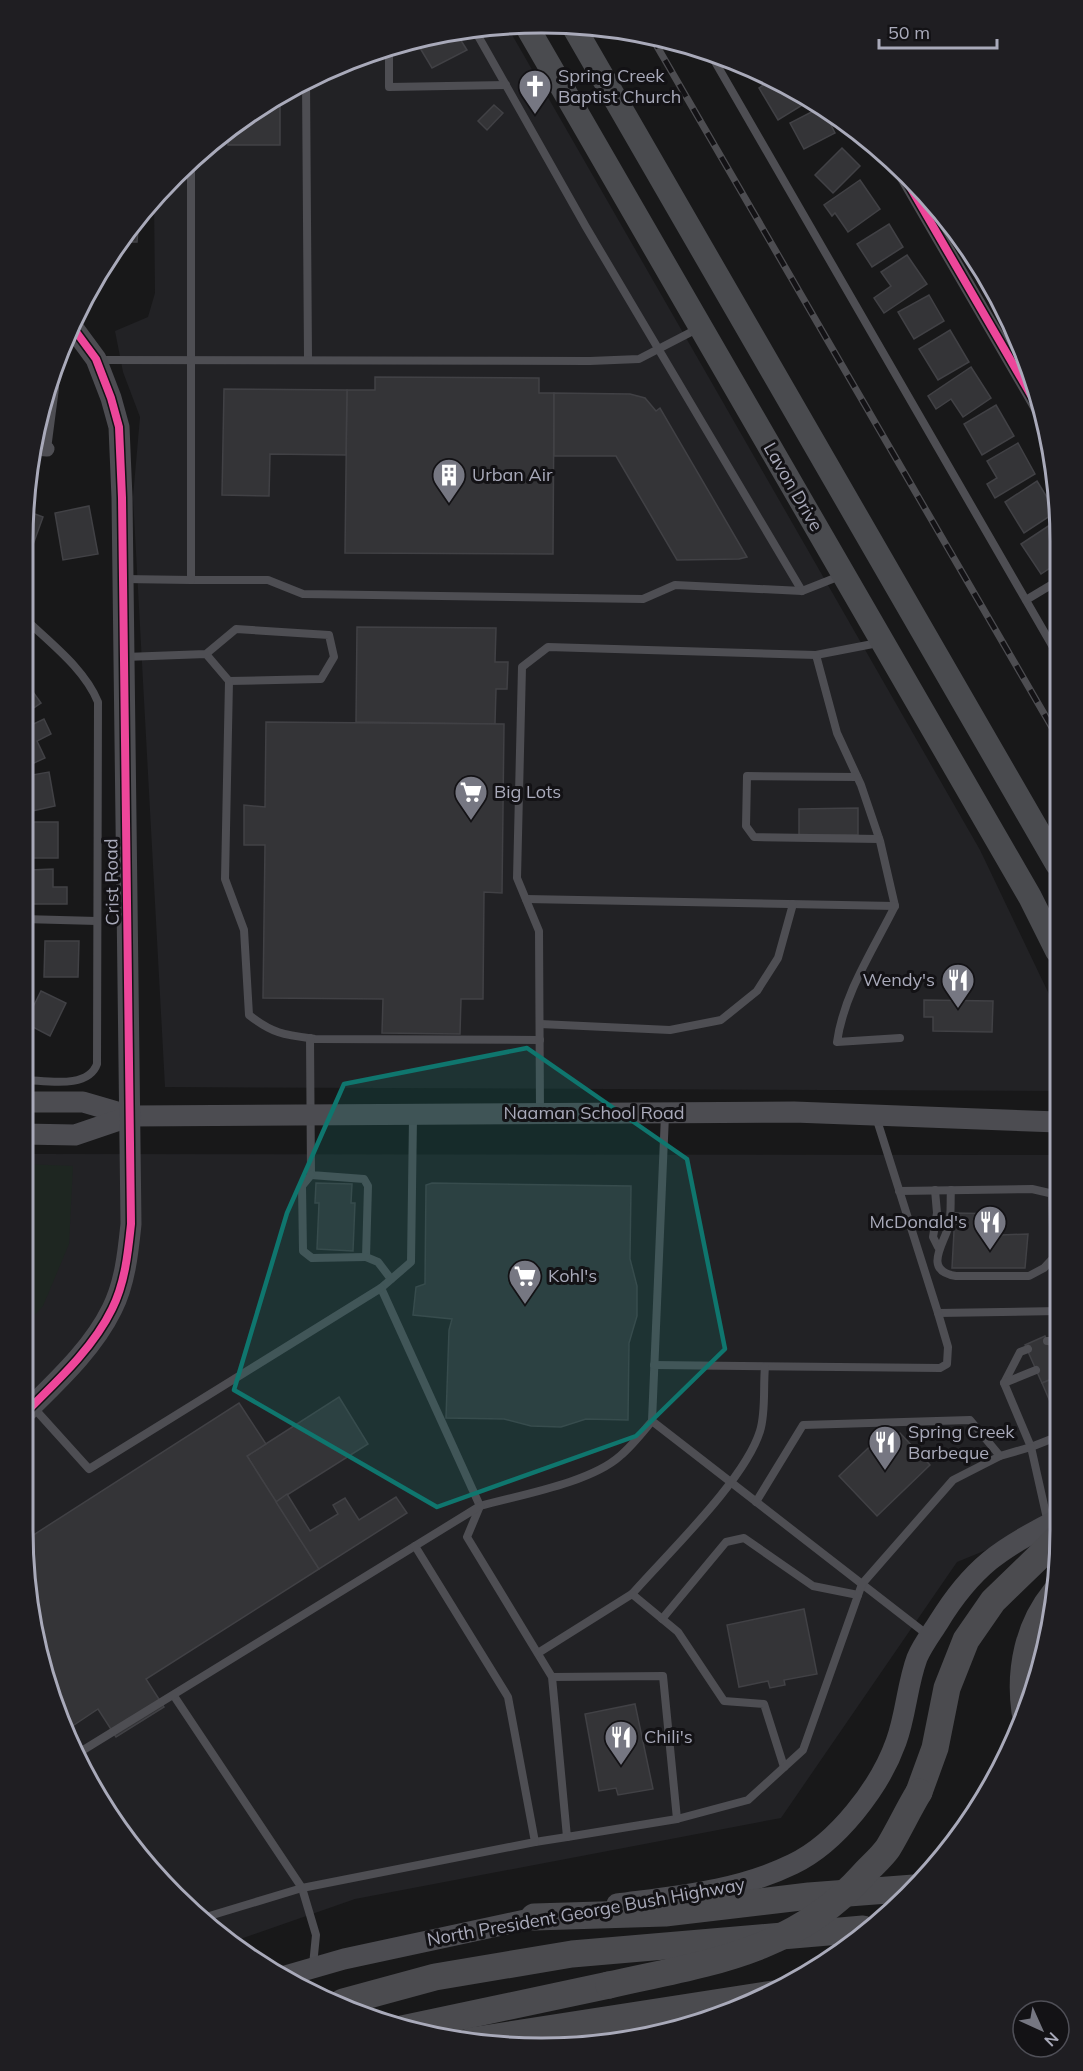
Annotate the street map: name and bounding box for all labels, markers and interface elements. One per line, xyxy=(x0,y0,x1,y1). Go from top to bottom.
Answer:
scale bar xyxy=(879,12,998,50)
text: 50 m xyxy=(888,21,930,44)
place label: Spring Creek Baptist Church xyxy=(558,64,681,108)
church icon: Spring Creek Baptist Church xyxy=(517,68,553,115)
street label: Lavon Drive xyxy=(759,438,828,535)
building icon: Urban Air xyxy=(431,457,467,504)
place label: Urban Air xyxy=(472,463,553,486)
supermarket icon: Big Lots xyxy=(453,774,489,821)
place label: Big Lots xyxy=(494,780,561,803)
street label: Crist Road xyxy=(99,838,124,926)
restaurant icon: Wendy's xyxy=(940,962,976,1009)
place label: Wendy's xyxy=(862,968,935,991)
street label: Naaman School Road xyxy=(503,1101,685,1124)
restaurant icon: McDonald's xyxy=(972,1204,1008,1251)
place label: McDonald's xyxy=(870,1210,967,1233)
supermarket icon: Kohl's xyxy=(507,1258,543,1305)
place label: Kohl's xyxy=(548,1264,597,1287)
place label: Spring Creek Barbeque xyxy=(908,1420,1015,1464)
restaurant icon: Spring Creek Barbeque xyxy=(867,1424,903,1471)
restaurant icon: Chili's xyxy=(603,1719,639,1766)
place label: Chili's xyxy=(644,1725,693,1748)
street label: North President George Bush Highway xyxy=(425,1872,747,1951)
north arrow xyxy=(1011,1999,1071,2059)
text: N xyxy=(1040,2028,1063,2051)

